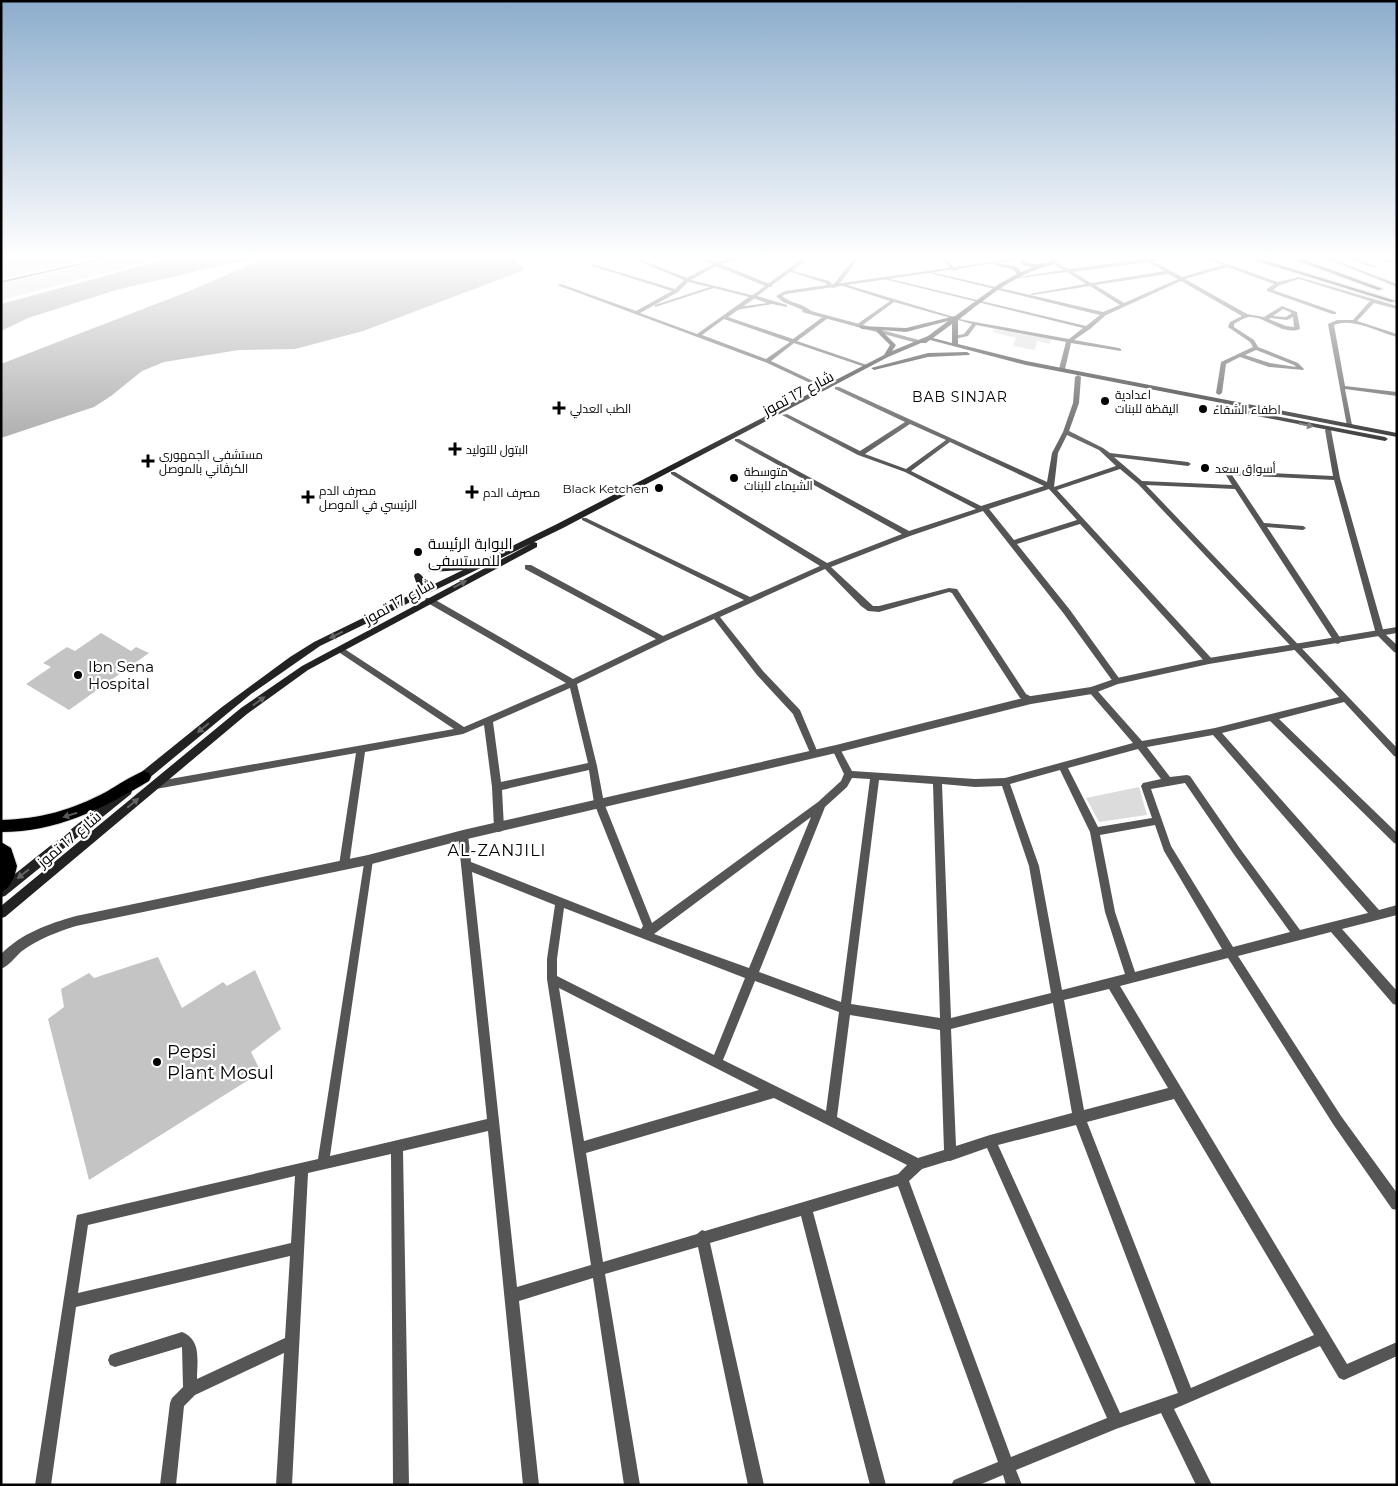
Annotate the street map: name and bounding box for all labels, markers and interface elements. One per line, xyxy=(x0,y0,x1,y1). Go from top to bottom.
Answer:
street label: شارع 17 تموز xyxy=(758,366,838,422)
place label: اعدادية اليقظة للبنات xyxy=(1115,387,1179,416)
district label: BAB SINJAR xyxy=(912,388,1008,406)
marker: اعدادية اليقظة للبنات xyxy=(1099,395,1111,407)
marker: الطب العدلي xyxy=(552,401,566,415)
place label: الطب العدلي xyxy=(570,401,631,419)
place label: اطفاء الشفاء xyxy=(1213,402,1281,417)
marker: اطفاء الشفاء xyxy=(1197,403,1209,415)
one-way arrow xyxy=(1299,422,1315,430)
marker: البتول للتوليد xyxy=(448,442,462,456)
place label: البتول للتوليد xyxy=(466,442,528,457)
place label: مستشفى الجمهوري الكرڤاني بالموصل xyxy=(159,447,263,479)
marker: مستشفى الجمهوري الكرڤاني بالموصل xyxy=(141,454,155,468)
place label: أسواق سعد xyxy=(1215,461,1276,476)
marker: أسواق سعد xyxy=(1199,462,1211,474)
place label: متوسطة الشيماء للبنات xyxy=(744,464,813,493)
marker: متوسطة الشيماء للبنات xyxy=(728,472,740,484)
place label: Black Ketchen xyxy=(562,481,649,496)
marker: Black Ketchen xyxy=(653,482,665,494)
place label: مصرف الدم الرئيسي في الموصل xyxy=(319,483,417,515)
marker: مصرف الدم xyxy=(465,485,479,499)
place label: مصرف الدم xyxy=(483,485,540,501)
marker: مصرف الدم الرئيسي في الموصل xyxy=(301,490,315,504)
place label: البوابة الرئيسة للمستسفى xyxy=(428,534,513,571)
marker: البوابة الرئيسة للمستسفى xyxy=(412,546,424,558)
street label: شارع 17 تموز xyxy=(359,574,439,630)
one-way arrow xyxy=(452,580,467,588)
one-way arrow xyxy=(329,631,344,639)
place label: Ibn Sena Hospital xyxy=(88,657,154,693)
marker: Ibn Sena Hospital xyxy=(72,669,84,681)
one-way arrow xyxy=(252,696,266,706)
one-way arrow xyxy=(197,722,210,733)
one-way arrow xyxy=(126,798,139,809)
street label: شارع 17 تموز xyxy=(32,807,106,874)
one-way arrow xyxy=(62,812,77,820)
district label: AL-ZANJILI xyxy=(448,841,546,860)
one-way arrow xyxy=(17,869,30,880)
place label: Pepsi Plant Mosul xyxy=(167,1041,274,1084)
marker: Pepsi Plant Mosul xyxy=(151,1056,163,1068)

